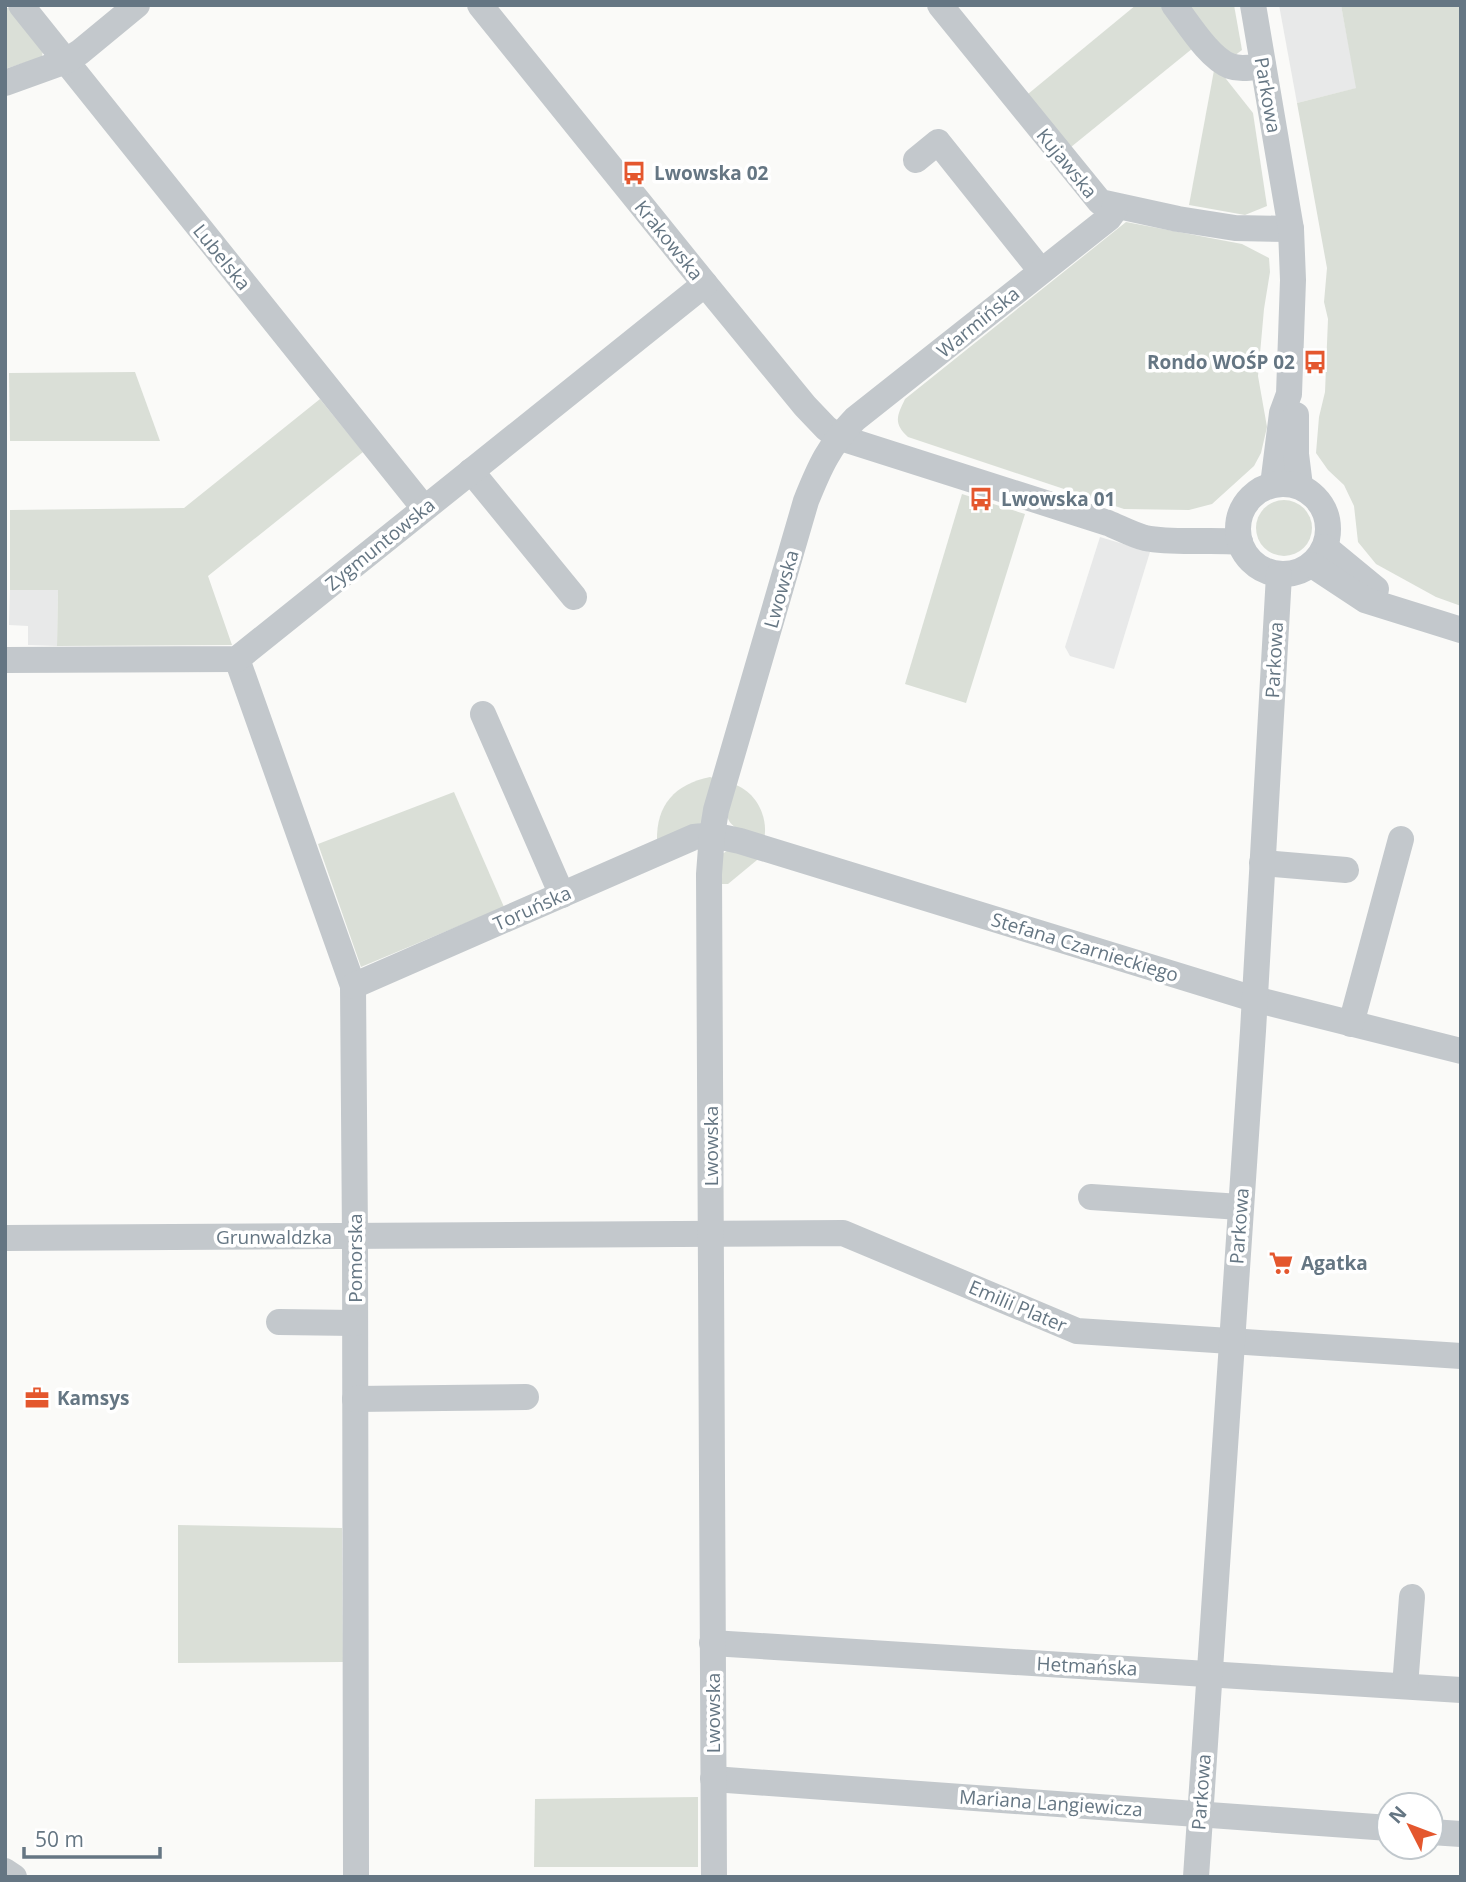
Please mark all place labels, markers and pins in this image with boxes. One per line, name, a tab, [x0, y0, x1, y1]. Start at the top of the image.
bus stop icon: Lwowska 02	[620, 159, 648, 187]
place label: Lwowska 02	[654, 160, 769, 186]
bus stop icon: Rondo WOŚP 02	[1301, 348, 1329, 376]
place label: Rondo WOŚP 02	[1147, 349, 1295, 375]
bus stop icon: Lwowska 01	[967, 485, 995, 513]
place label: Lwowska 01	[1001, 486, 1115, 512]
supermarket icon: Agatka	[1267, 1249, 1295, 1277]
place label: Agatka	[1301, 1250, 1368, 1276]
office icon: Kamsys	[23, 1384, 51, 1412]
place label: Kamsys	[57, 1385, 129, 1411]

